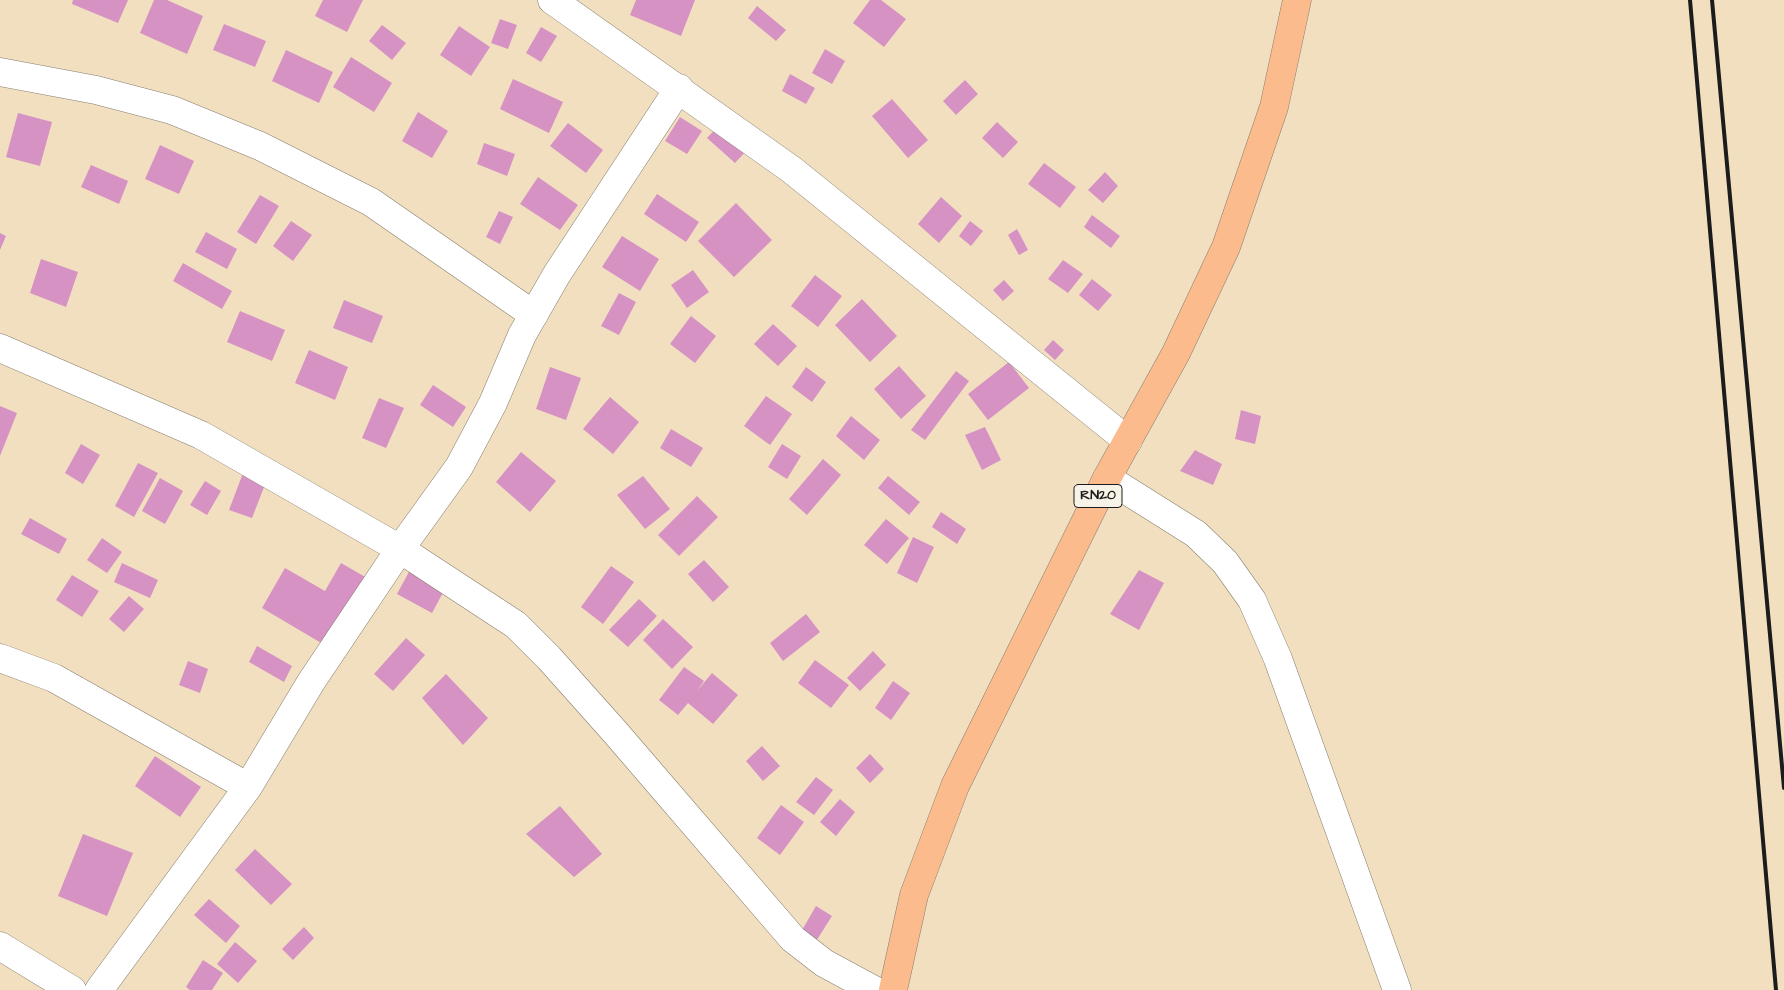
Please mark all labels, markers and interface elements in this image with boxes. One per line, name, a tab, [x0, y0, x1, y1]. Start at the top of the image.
road number: RN20	[1074, 484, 1122, 508]

